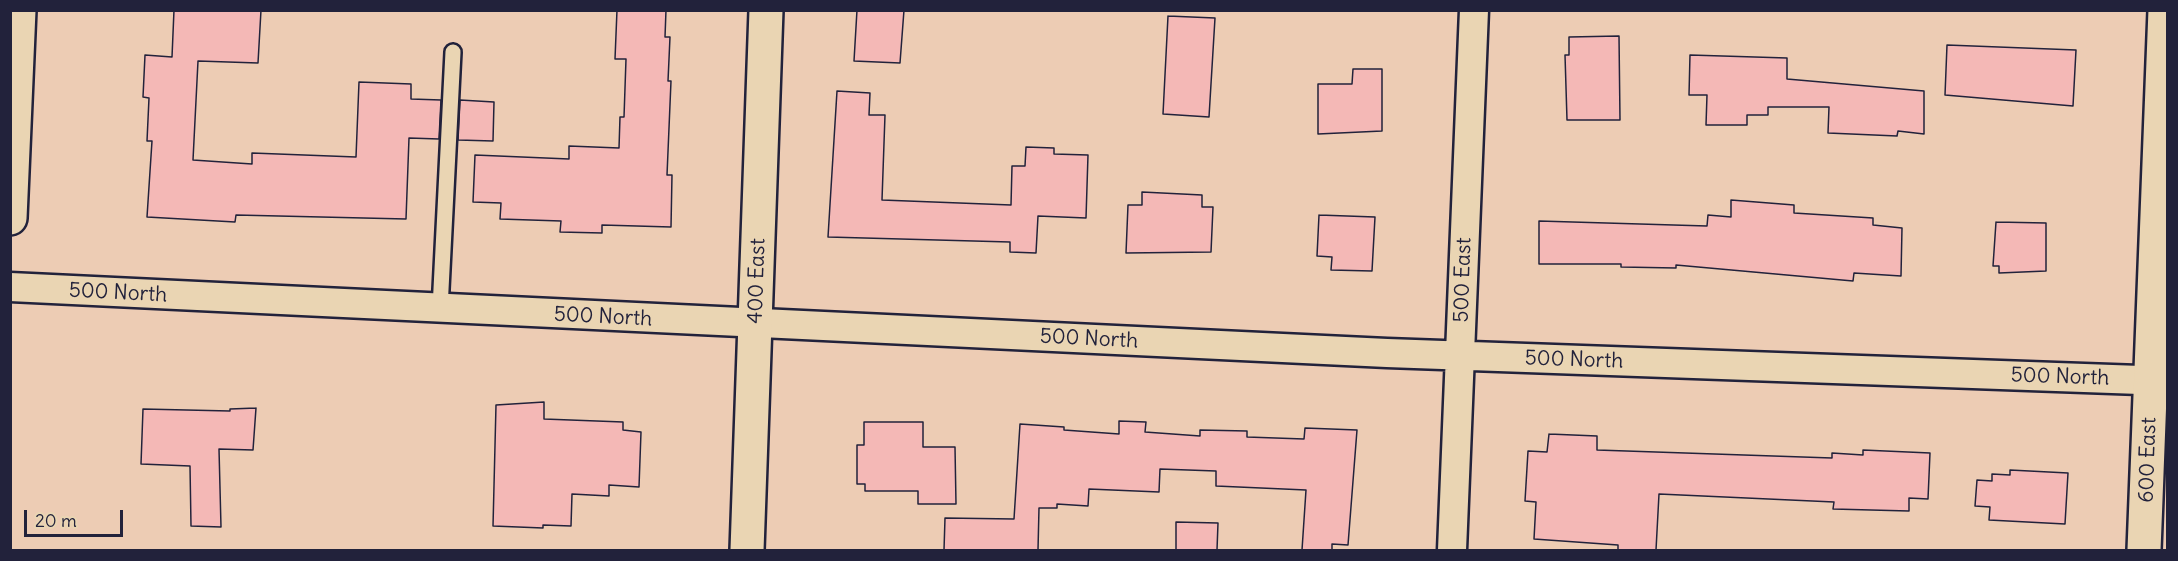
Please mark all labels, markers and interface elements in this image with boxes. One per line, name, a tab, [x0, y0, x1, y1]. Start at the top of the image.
street label: 500 East	[1449, 237, 1477, 323]
street label: 400 East	[743, 238, 771, 324]
street label: 500 North	[68, 278, 168, 308]
street label: 500 North	[553, 302, 653, 332]
street label: 500 North	[1039, 324, 1139, 354]
street label: 500 North	[1524, 346, 1624, 374]
street label: 500 North	[2010, 363, 2110, 391]
street label: 600 East	[2134, 417, 2162, 503]
scale bar	[27, 498, 126, 536]
text: 20 m	[35, 509, 77, 532]

